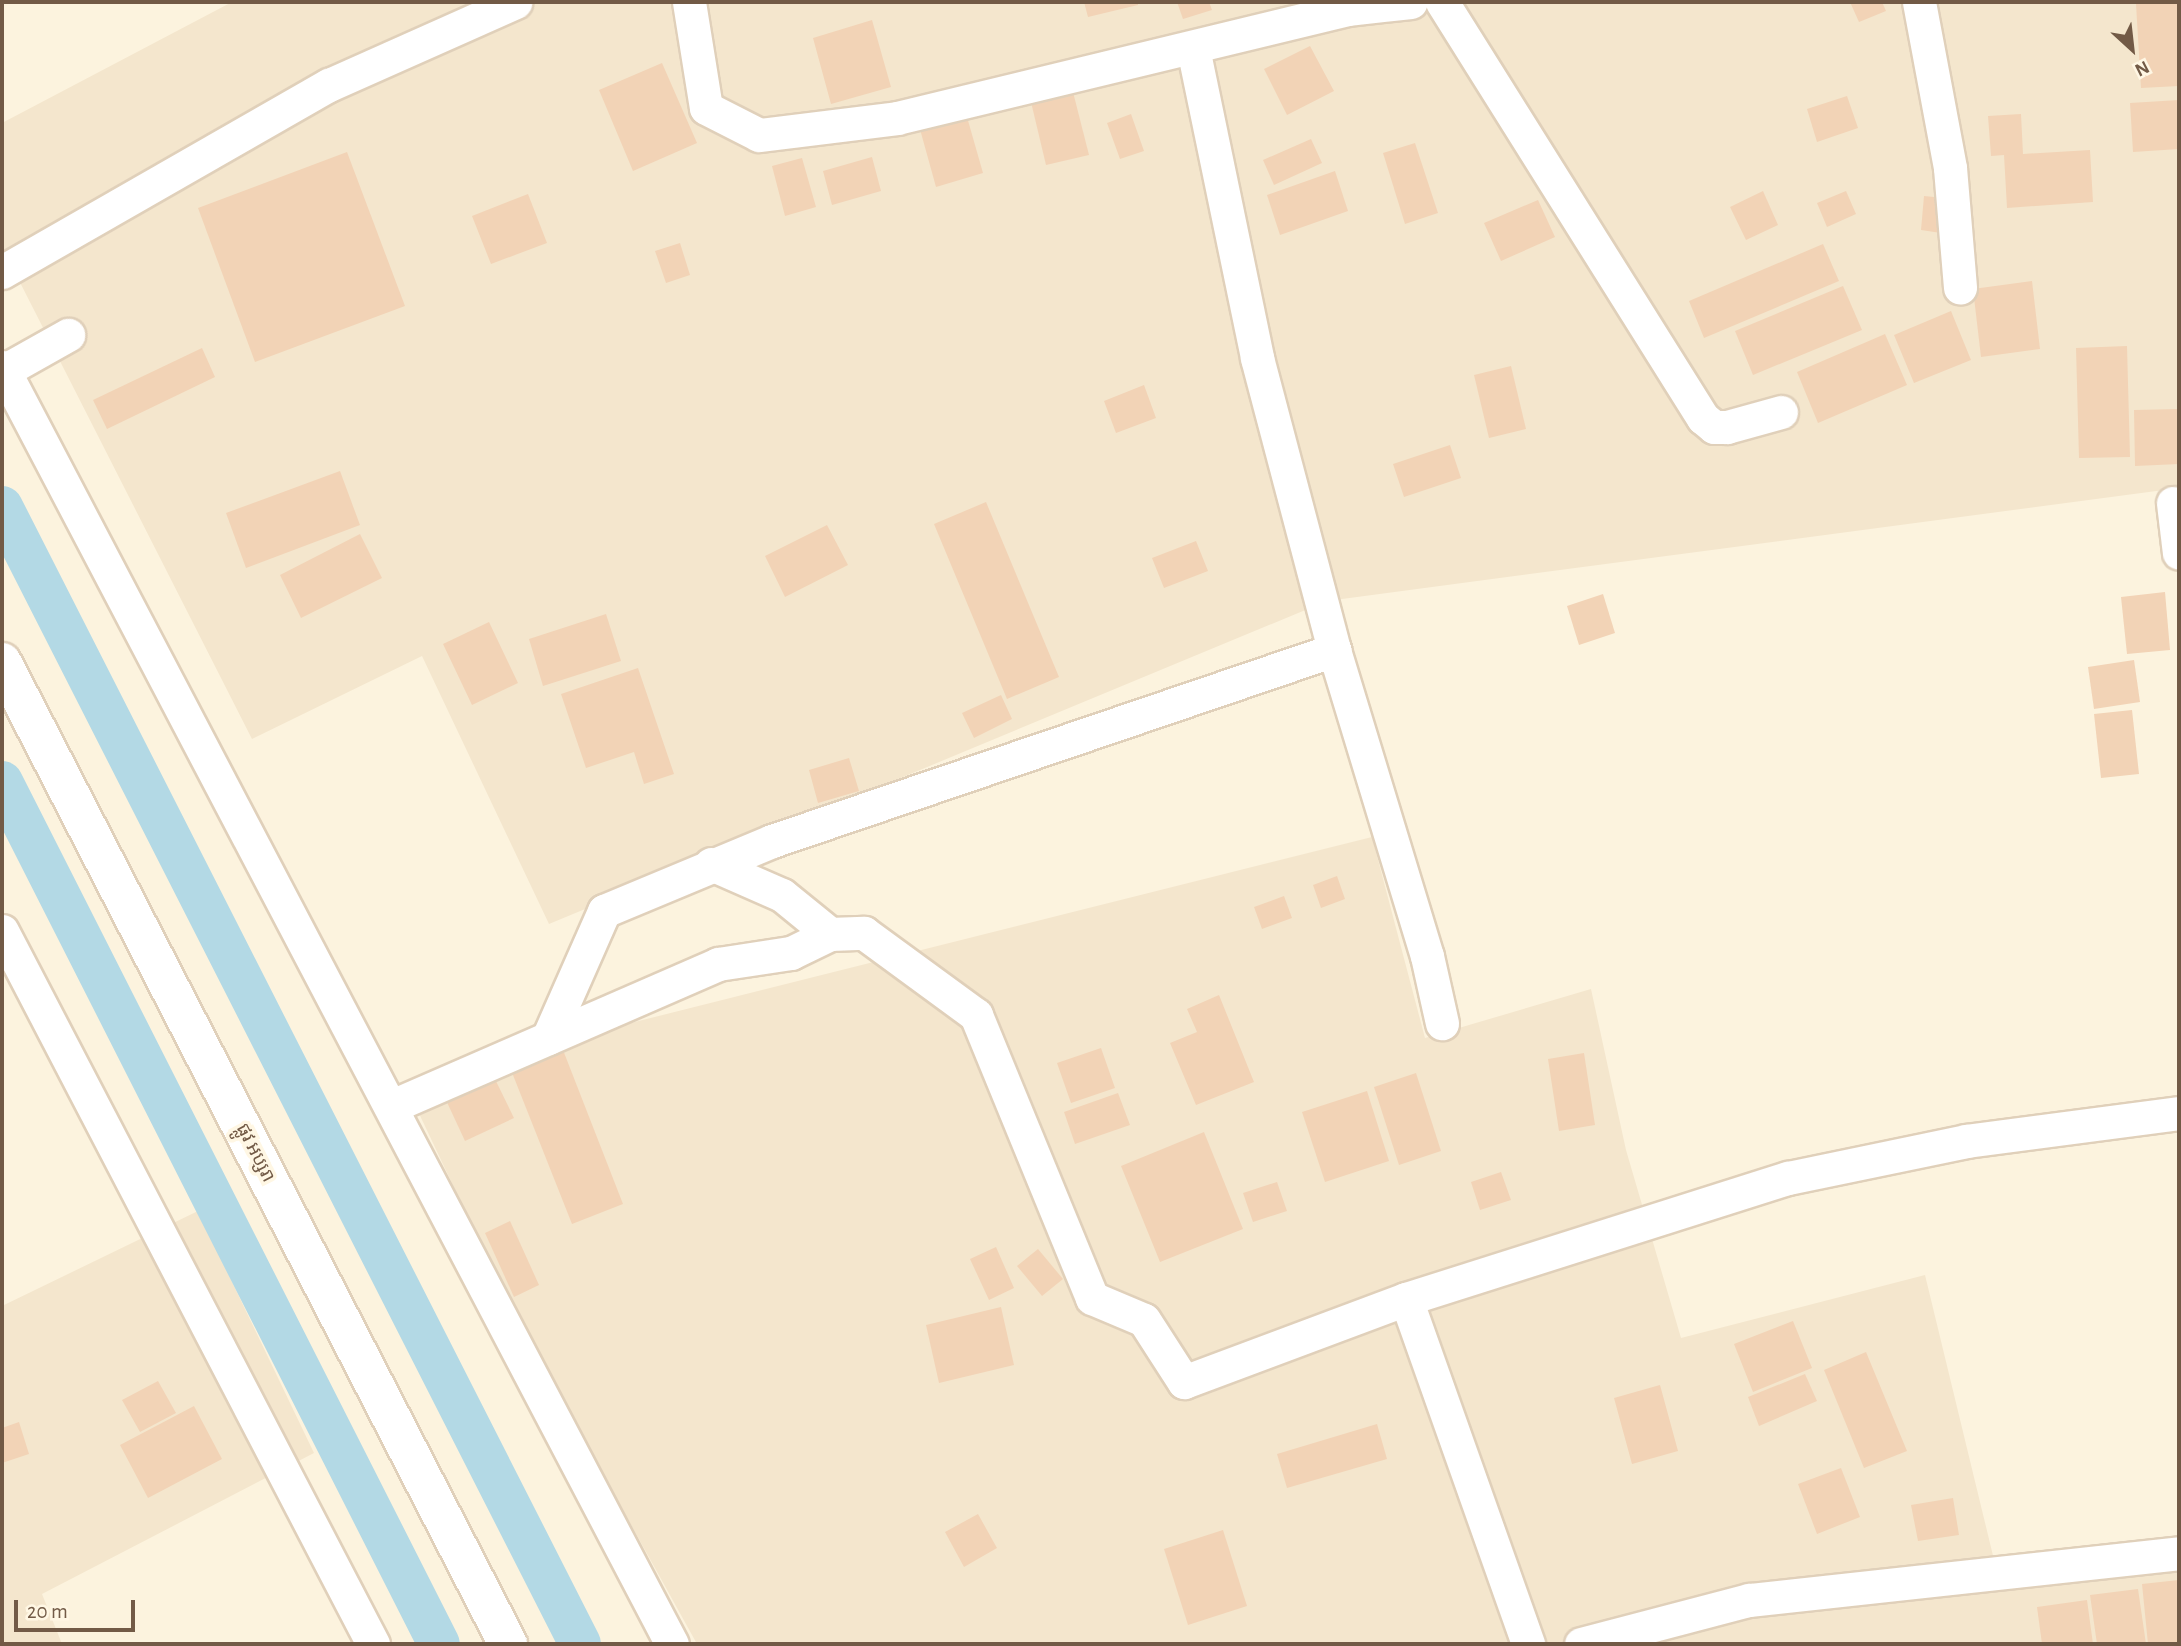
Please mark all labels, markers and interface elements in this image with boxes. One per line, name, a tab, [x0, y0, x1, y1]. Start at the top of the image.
north arrow	[2097, 14, 2167, 84]
text: N	[2132, 57, 2152, 80]
street label: ផ្លូវ អប្សរា	[231, 1120, 279, 1186]
scale bar	[18, 1586, 138, 1630]
text: 20 m	[27, 1601, 68, 1622]

